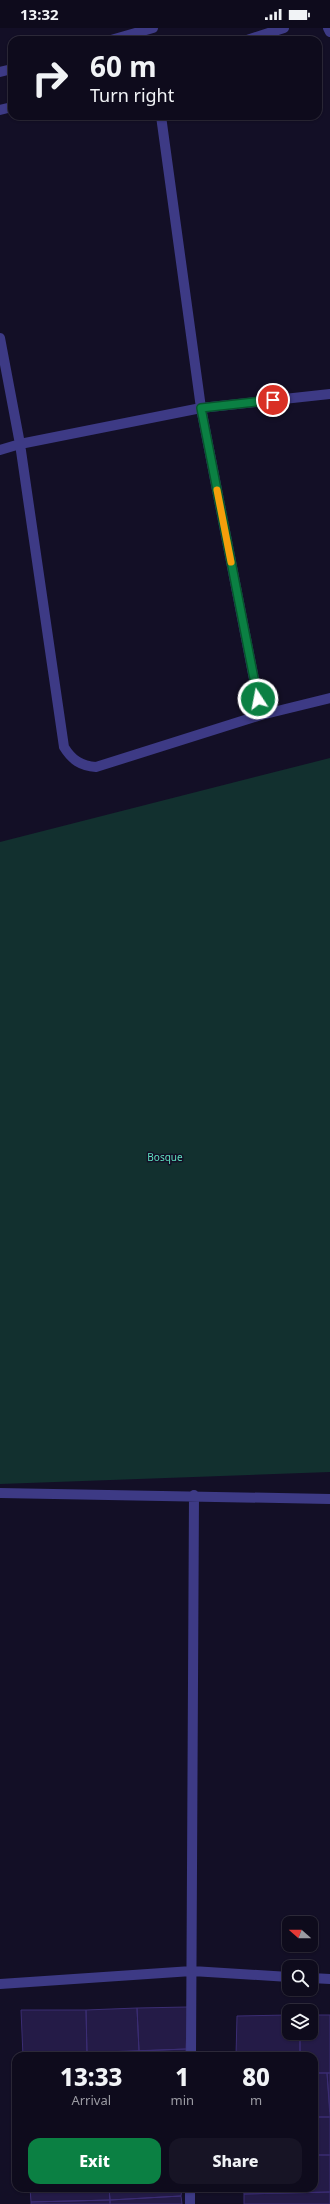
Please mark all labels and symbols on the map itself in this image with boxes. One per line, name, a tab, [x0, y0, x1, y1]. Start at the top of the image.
pin	[256, 383, 290, 417]
position arrow	[237, 678, 279, 720]
park label: Bosque	[147, 1150, 183, 1164]
north arrow	[282, 1916, 318, 1952]

